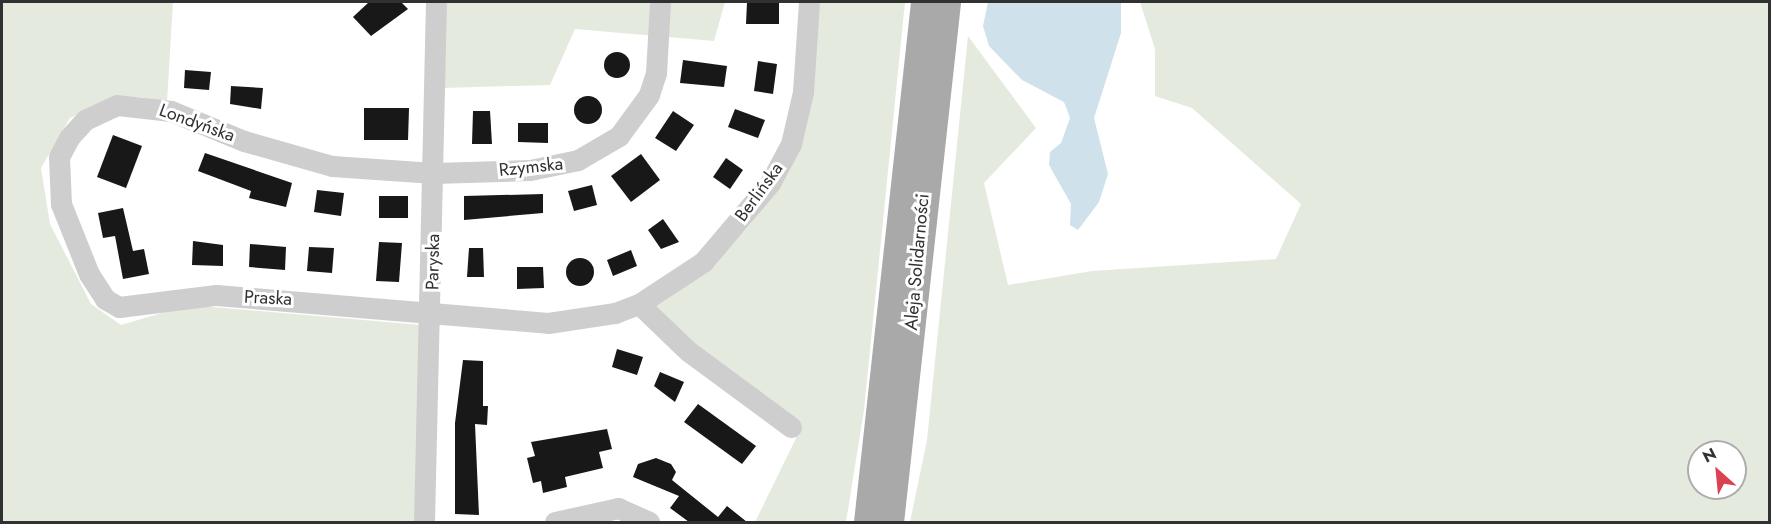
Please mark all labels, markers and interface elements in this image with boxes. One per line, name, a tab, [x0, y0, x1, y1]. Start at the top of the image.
street label: Londyńska	[156, 99, 238, 147]
street label: Rzymska	[498, 153, 564, 181]
street label: Berlińska	[730, 158, 788, 226]
street label: Aleja Solidarności	[900, 193, 934, 331]
street label: Paryska	[422, 234, 444, 290]
street label: Praska	[243, 286, 293, 310]
north arrow	[1687, 440, 1747, 500]
text: N	[1699, 442, 1720, 468]

